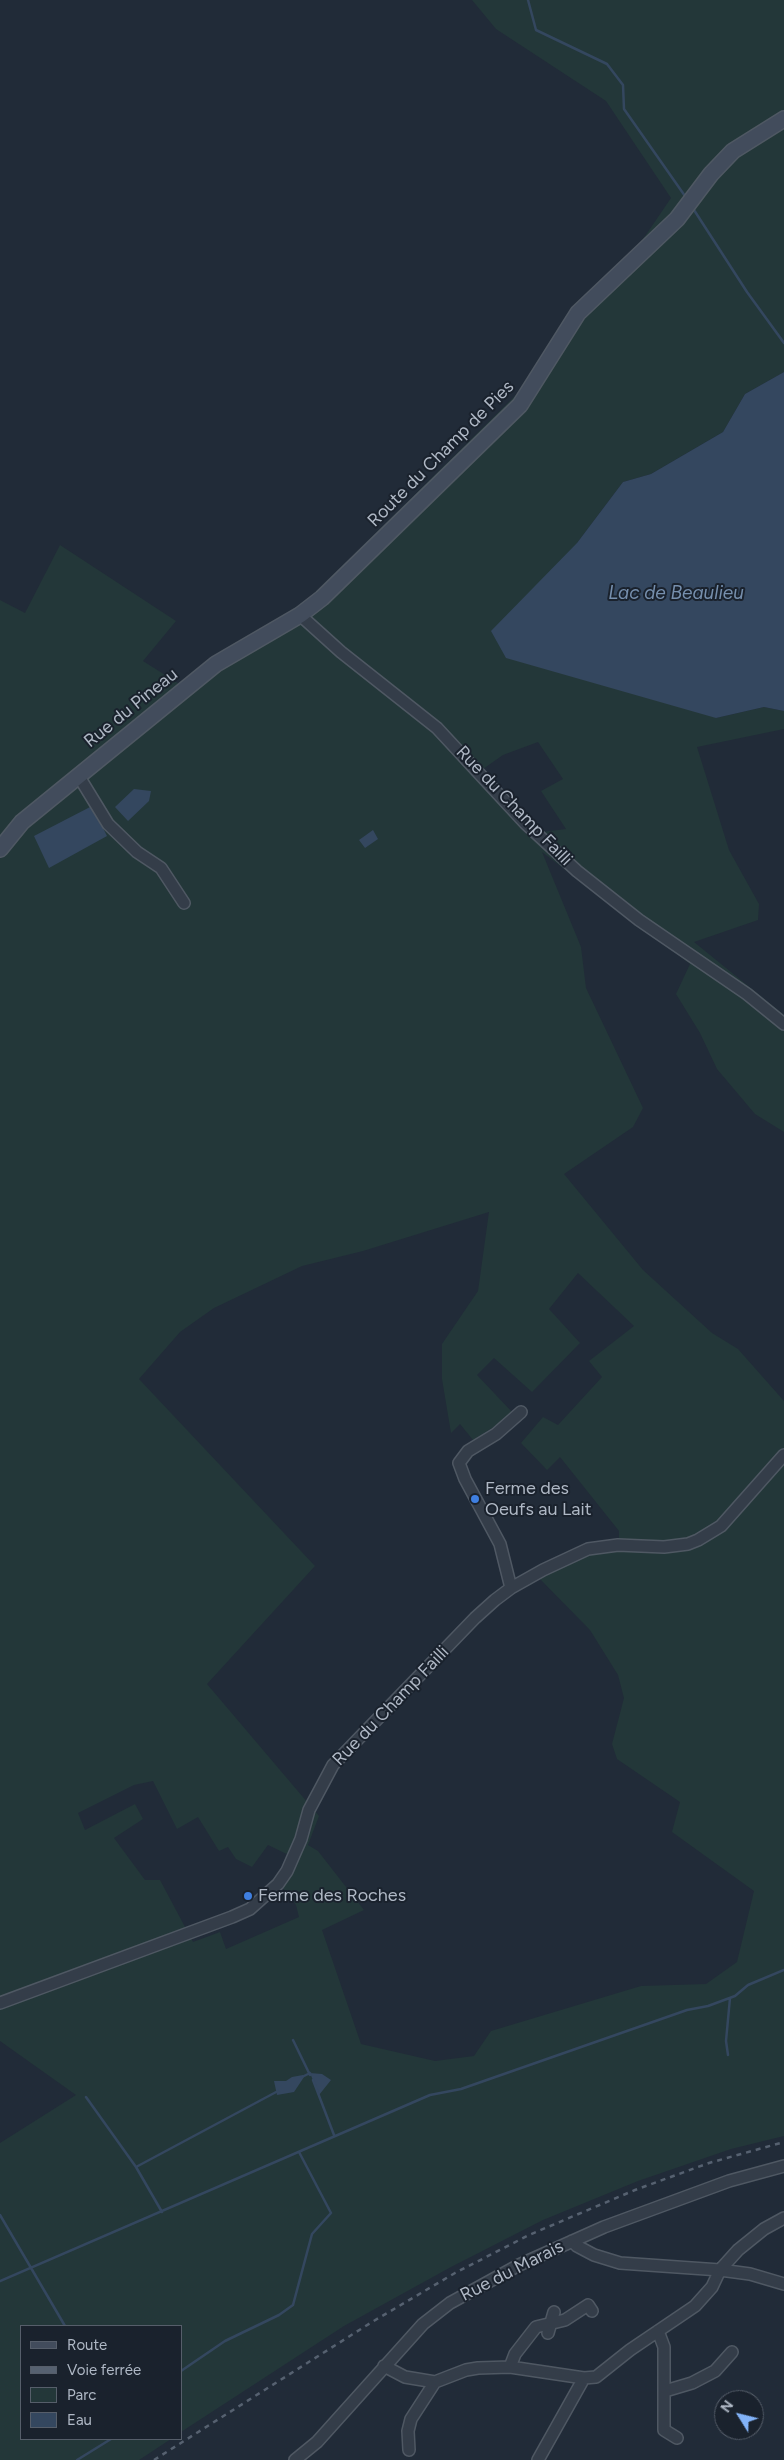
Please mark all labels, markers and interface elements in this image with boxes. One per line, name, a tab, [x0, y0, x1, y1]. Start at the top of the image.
street label: Route du Champ de Pies	[363, 376, 519, 532]
water label: Lac de Beaulieu	[608, 582, 744, 604]
street label: Rue du Pineau	[80, 664, 182, 752]
street label: Rue du Champ Failli	[451, 742, 577, 870]
place label: Ferme des Oeufs au Lait	[485, 1478, 592, 1520]
marker: Ferme des Oeufs au Lait	[469, 1493, 481, 1505]
street label: Rue du Champ Failli	[328, 1642, 454, 1770]
place label: Ferme des Roches	[258, 1885, 406, 1907]
marker: Ferme des Roches	[242, 1890, 254, 1902]
street label: Rue du Marais	[457, 2236, 567, 2306]
legend	[20, 2325, 182, 2440]
text: Route	[67, 2336, 107, 2354]
text: Voie ferrée	[67, 2361, 141, 2379]
text: Parc	[67, 2386, 96, 2404]
north arrow	[714, 2390, 764, 2440]
text: N	[717, 2397, 737, 2416]
text: Eau	[67, 2411, 92, 2429]

